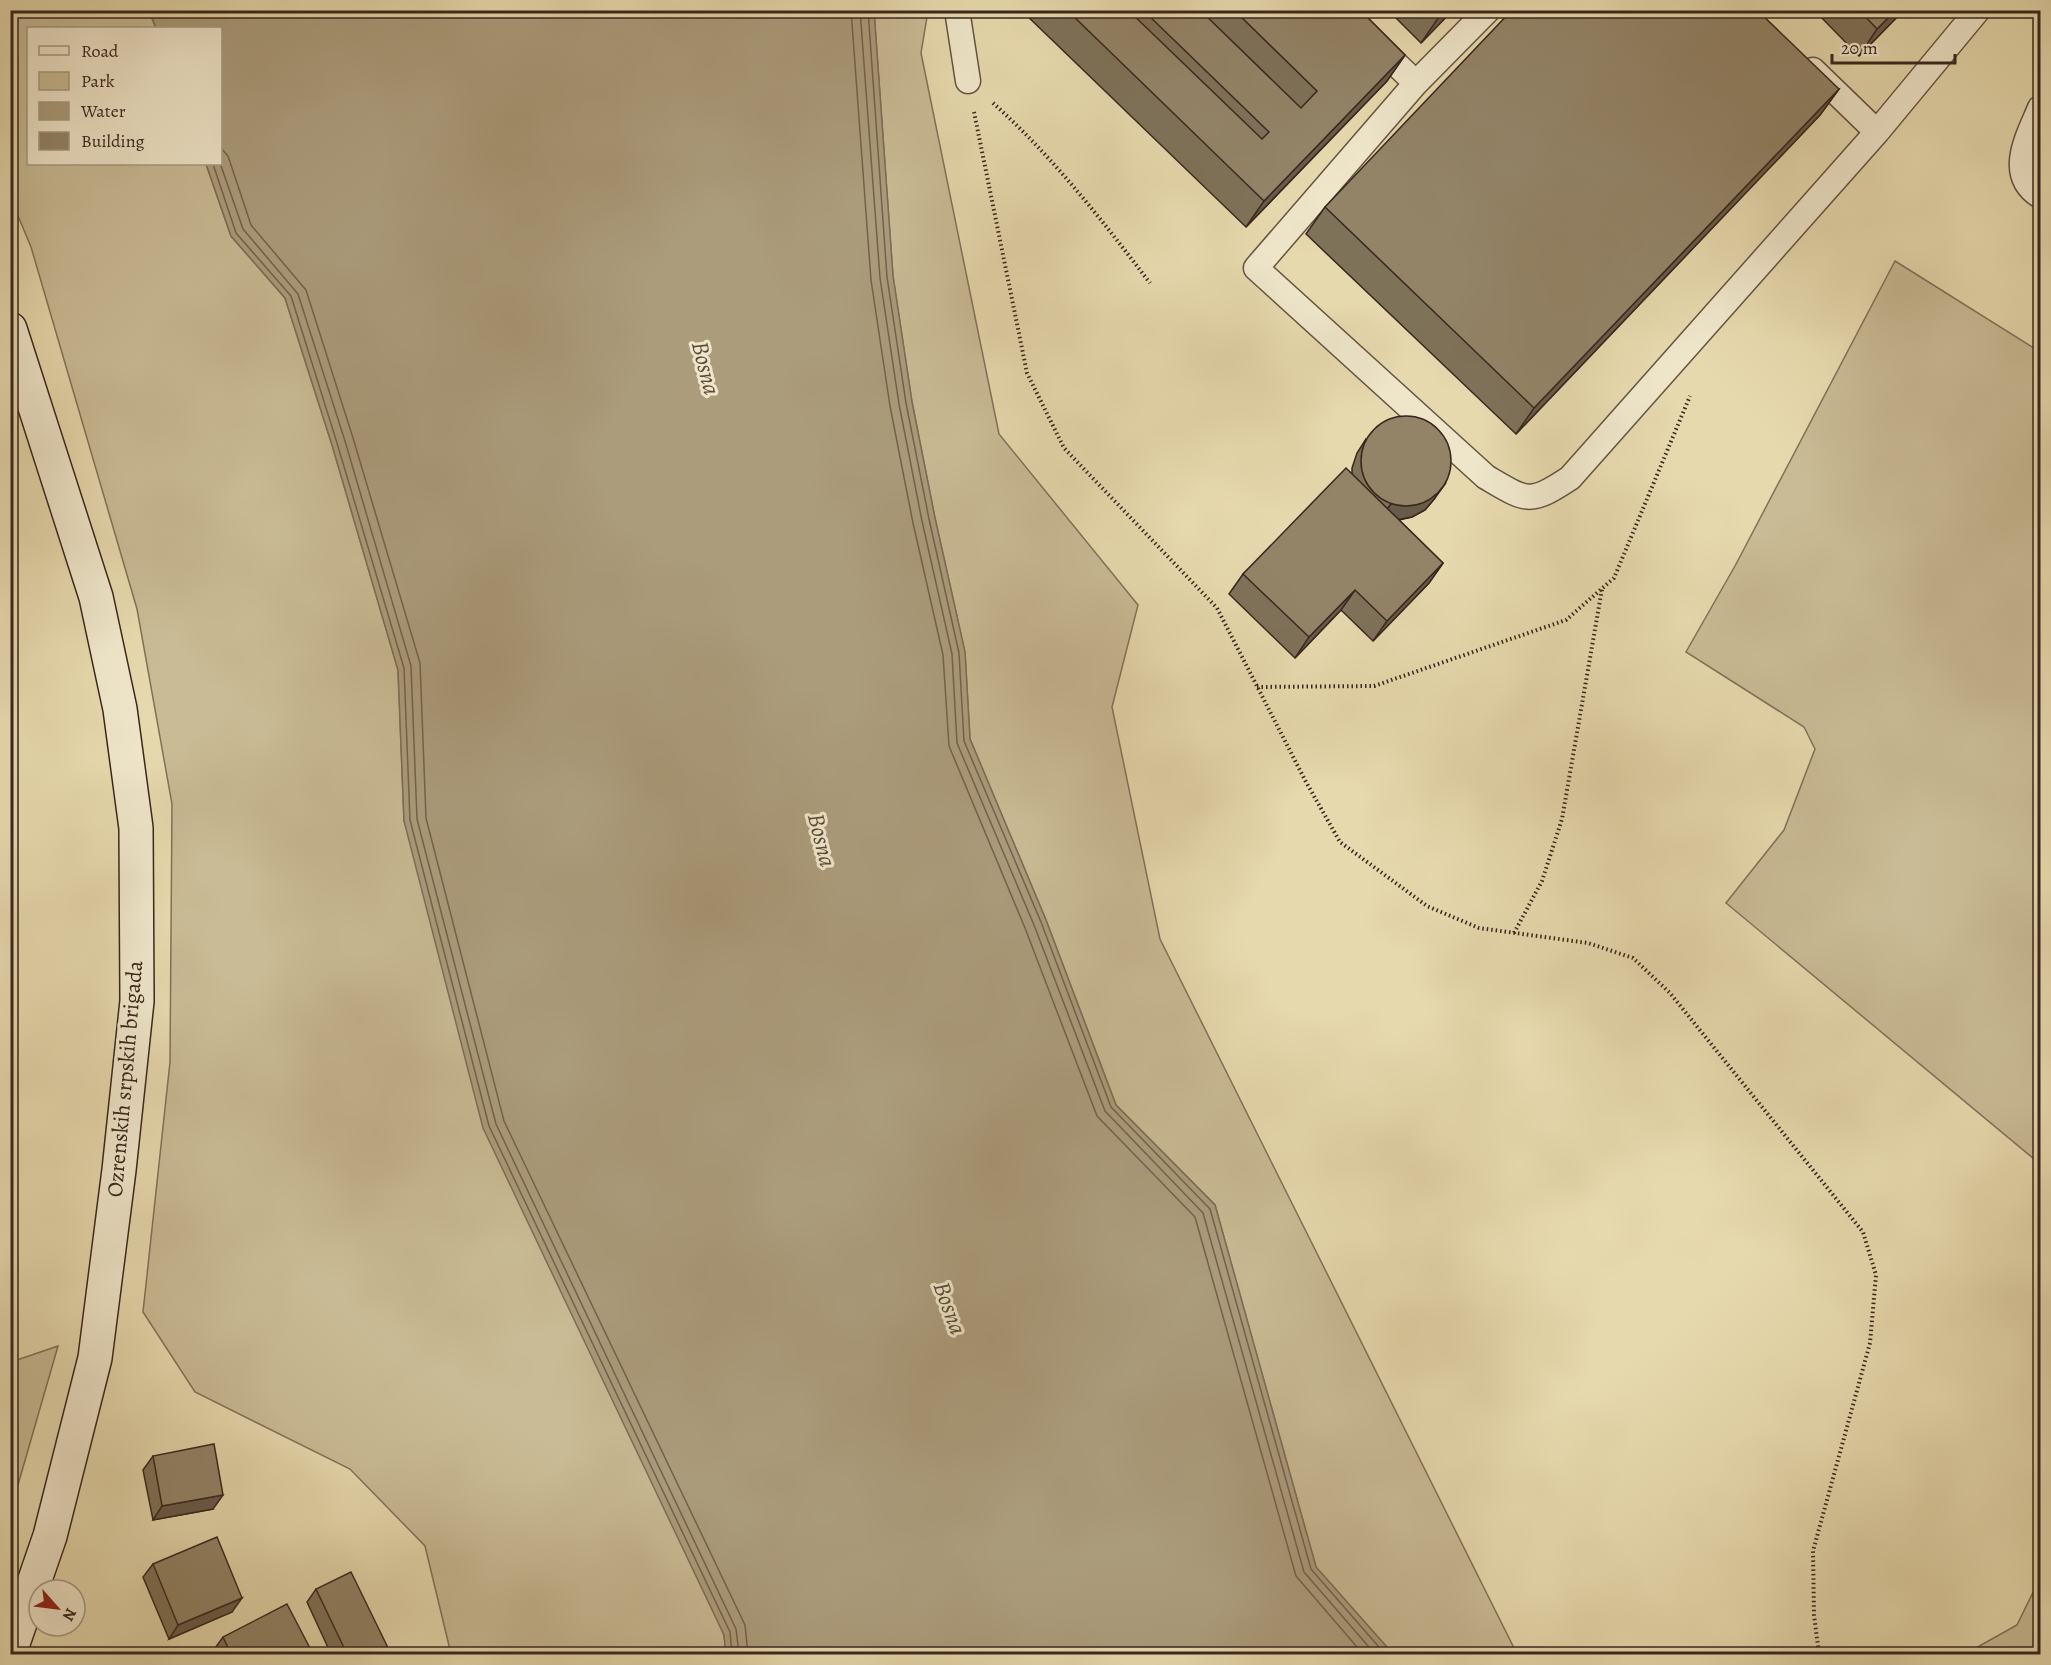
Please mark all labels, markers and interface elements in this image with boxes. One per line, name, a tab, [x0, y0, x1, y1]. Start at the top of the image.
legend	[27, 27, 222, 165]
scale bar	[1832, 27, 1955, 65]
text: 20 m	[1841, 36, 1878, 60]
text: Road	[81, 39, 119, 63]
text: Park	[81, 69, 115, 93]
text: Water	[80, 99, 126, 123]
text: Building	[81, 129, 145, 153]
water label: Bosna	[684, 338, 728, 398]
water label: Bosna	[800, 810, 844, 870]
street label: Ozrenskih srpskih brigada	[100, 959, 150, 1199]
water label: Bosna	[926, 1277, 974, 1339]
north arrow	[27, 1578, 87, 1638]
text: N	[57, 1604, 82, 1625]

